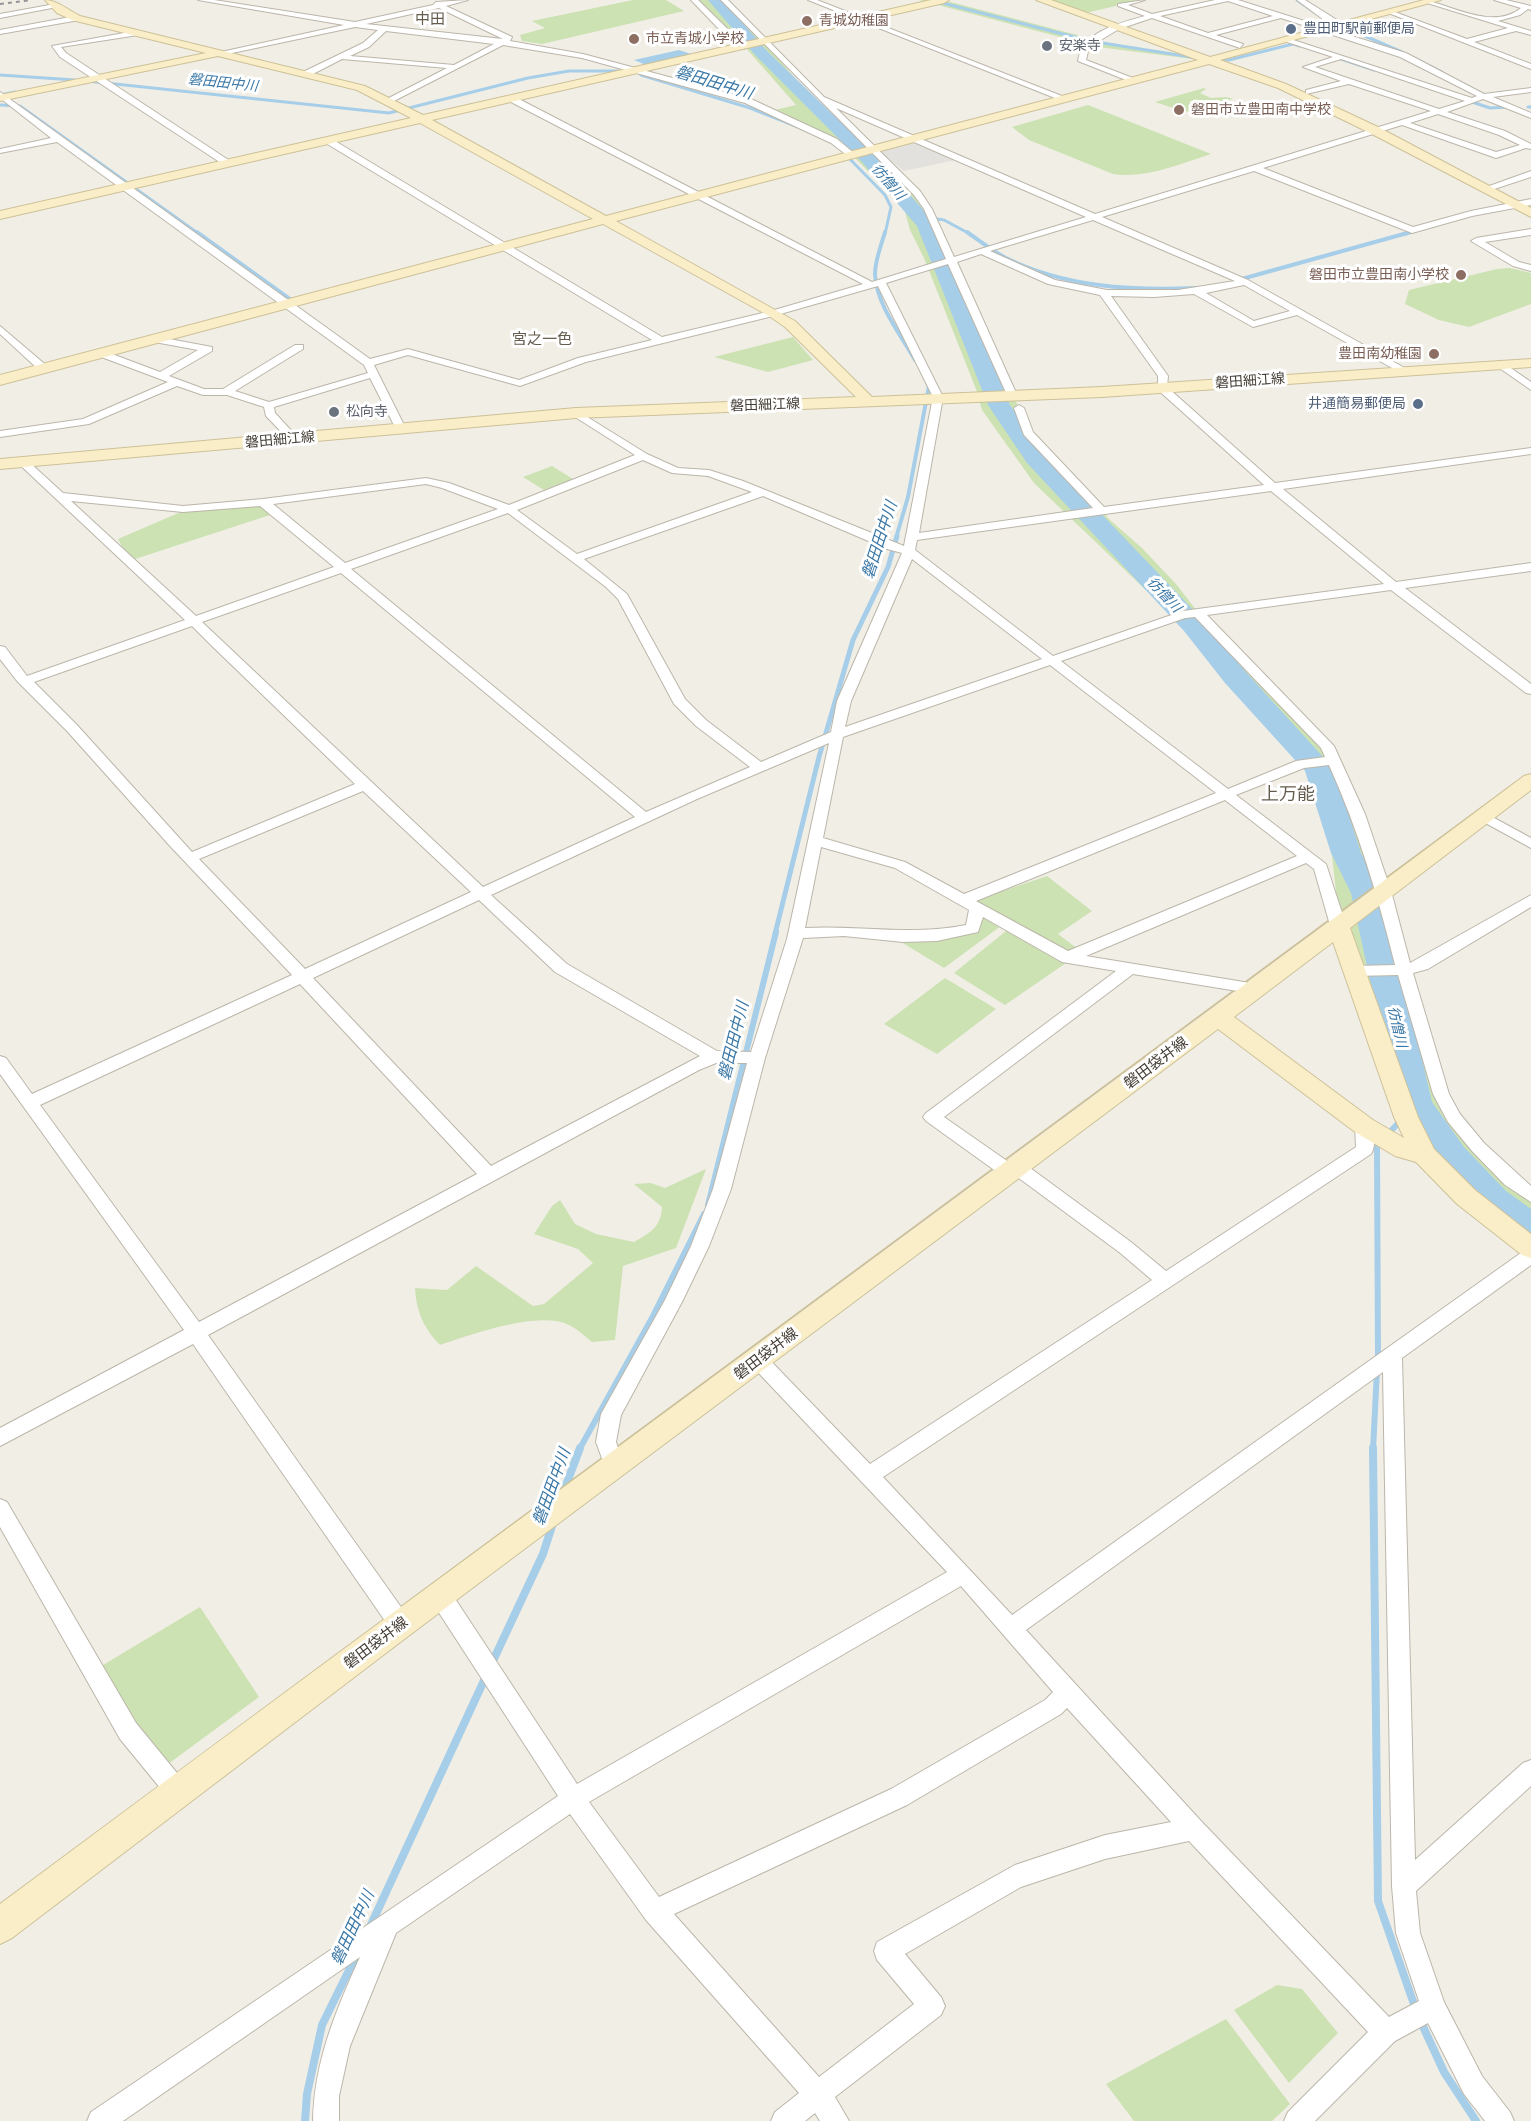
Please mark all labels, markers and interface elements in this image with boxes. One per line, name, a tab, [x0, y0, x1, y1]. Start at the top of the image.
district label: 中田	[415, 10, 445, 28]
place label: 青城幼稚園	[819, 13, 889, 29]
marker: 青城幼稚園	[800, 14, 814, 28]
place label: 豊田町駅前郵便局	[1303, 21, 1415, 37]
marker: 豊田町駅前郵便局	[1284, 22, 1298, 36]
place label: 市立青城小学校	[646, 31, 744, 47]
marker: 市立青城小学校	[627, 32, 641, 46]
place label: 安楽寺	[1059, 38, 1101, 54]
marker: 安楽寺	[1040, 39, 1054, 53]
water label: 磐田田中川	[673, 62, 755, 104]
water label: 磐田田中川	[187, 71, 259, 95]
place label: 磐田市立豊田南中学校	[1191, 102, 1331, 118]
marker: 磐田市立豊田南中学校	[1172, 103, 1186, 117]
water label: 彷僧川	[868, 161, 908, 203]
place label: 磐田市立豊田南小学校	[1309, 267, 1449, 283]
marker: 磐田市立豊田南小学校	[1454, 268, 1468, 282]
district label: 宮之一色	[512, 330, 572, 348]
place label: 豊田南幼稚園	[1338, 346, 1422, 362]
marker: 豊田南幼稚園	[1427, 347, 1441, 361]
street label: 磐田細江線	[1214, 370, 1286, 392]
street label: 磐田細江線	[730, 395, 800, 415]
place label: 井通簡易郵便局	[1308, 396, 1406, 412]
marker: 井通簡易郵便局	[1411, 397, 1425, 411]
place label: 松向寺	[346, 404, 388, 420]
marker: 松向寺	[327, 405, 341, 419]
street label: 磐田細江線	[244, 429, 316, 451]
water label: 磐田田中川	[859, 499, 901, 581]
water label: 彷僧川	[1144, 574, 1184, 616]
district label: 上万能	[1261, 784, 1315, 806]
water label: 磐田田中川	[715, 1000, 753, 1082]
water label: 彷僧川	[1384, 1005, 1410, 1049]
street label: 磐田袋井線	[1121, 1033, 1191, 1093]
street label: 磐田袋井線	[731, 1324, 801, 1384]
water label: 磐田田中川	[529, 1446, 575, 1528]
street label: 磐田袋井線	[341, 1613, 411, 1673]
water label: 磐田田中川	[327, 1888, 379, 1968]

